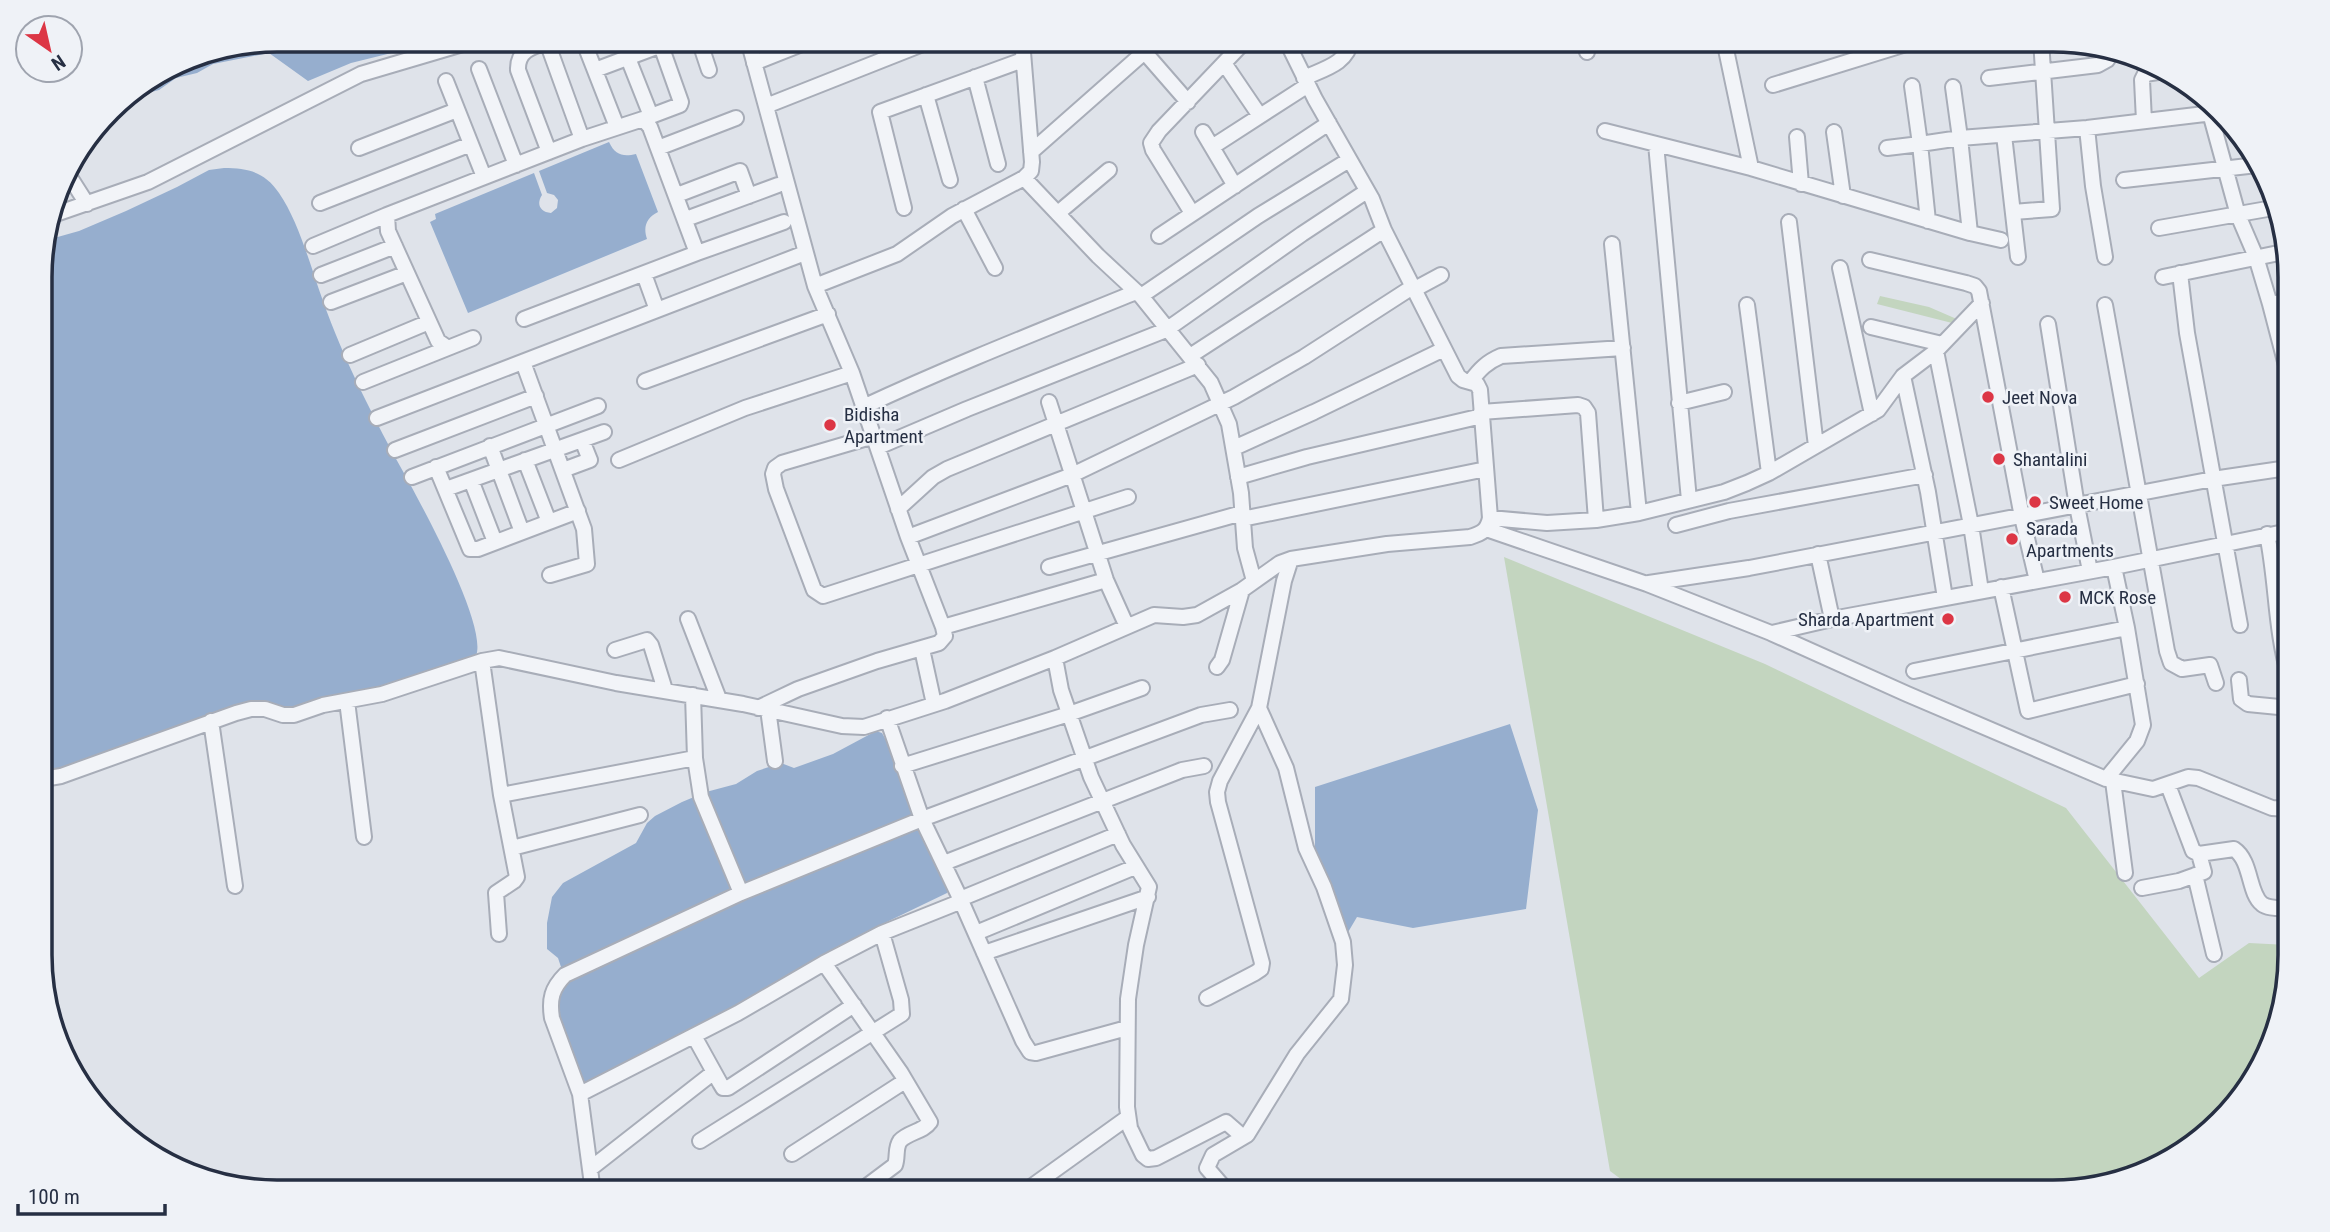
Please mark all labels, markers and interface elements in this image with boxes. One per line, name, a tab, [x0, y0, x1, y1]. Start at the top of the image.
north arrow	[14, 14, 84, 84]
text: N	[47, 50, 69, 75]
place label: Jeet Nova	[2002, 386, 2077, 409]
marker: Jeet Nova	[1980, 389, 1996, 405]
place label: Bidisha Apartment	[844, 403, 923, 448]
marker: Bidisha Apartment	[822, 417, 838, 433]
place label: Shantalini	[2013, 448, 2087, 471]
marker: Shantalini	[1991, 451, 2007, 467]
place label: Sweet Home	[2049, 491, 2144, 514]
marker: Sweet Home	[2027, 494, 2043, 510]
place label: Sarada Apartments	[2026, 517, 2114, 562]
marker: Sarada Apartments	[2004, 531, 2020, 547]
place label: MCK Rose	[2079, 586, 2156, 609]
marker: MCK Rose	[2057, 589, 2073, 605]
place label: Sharda Apartment	[1798, 608, 1934, 631]
marker: Sharda Apartment	[1940, 611, 1956, 627]
scale bar	[18, 1172, 164, 1216]
text: 100 m	[28, 1185, 80, 1209]

